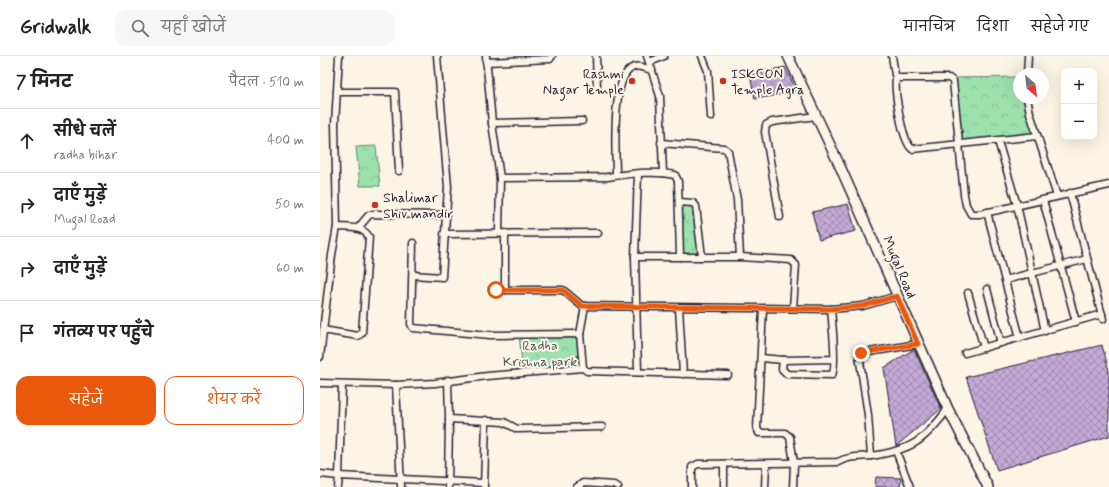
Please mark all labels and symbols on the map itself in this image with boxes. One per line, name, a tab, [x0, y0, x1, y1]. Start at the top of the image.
place label: Rashmi Nagar Temple	[543, 65, 624, 101]
place label: ISKCON Temple Agra	[731, 65, 804, 99]
north arrow	[1013, 68, 1049, 104]
marker: Rashmi Nagar Temple	[627, 76, 637, 86]
marker: ISKCON Temple Agra	[718, 76, 728, 86]
place label: Shalimar Shiv mandir	[383, 189, 453, 223]
marker: Shalimar Shiv mandir	[370, 200, 380, 210]
street label: Mugal Road	[876, 233, 920, 302]
route start	[487, 281, 505, 299]
park label: Radha Krishna park	[503, 337, 577, 371]
route end	[852, 344, 870, 362]

